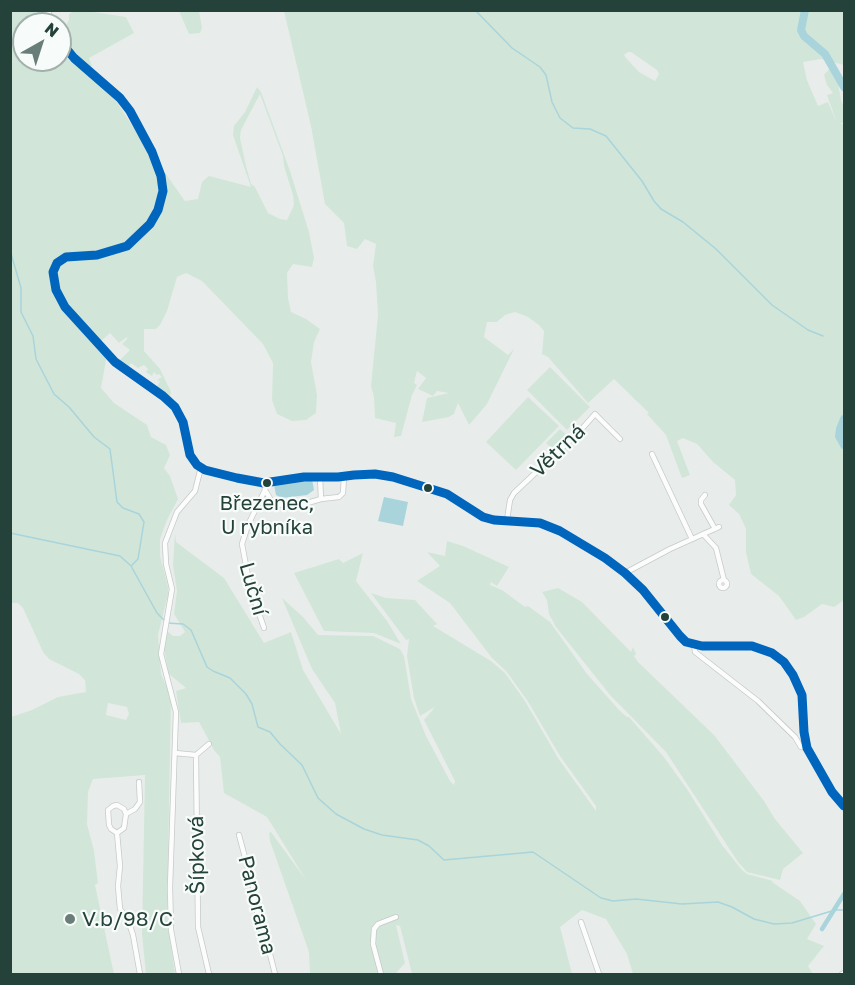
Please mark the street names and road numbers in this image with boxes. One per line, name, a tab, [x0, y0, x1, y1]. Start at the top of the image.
street label: Větrná	[525, 419, 591, 483]
street label: Luční	[233, 559, 273, 619]
street label: Šípková	[184, 815, 210, 895]
street label: Panorama	[233, 853, 281, 957]

